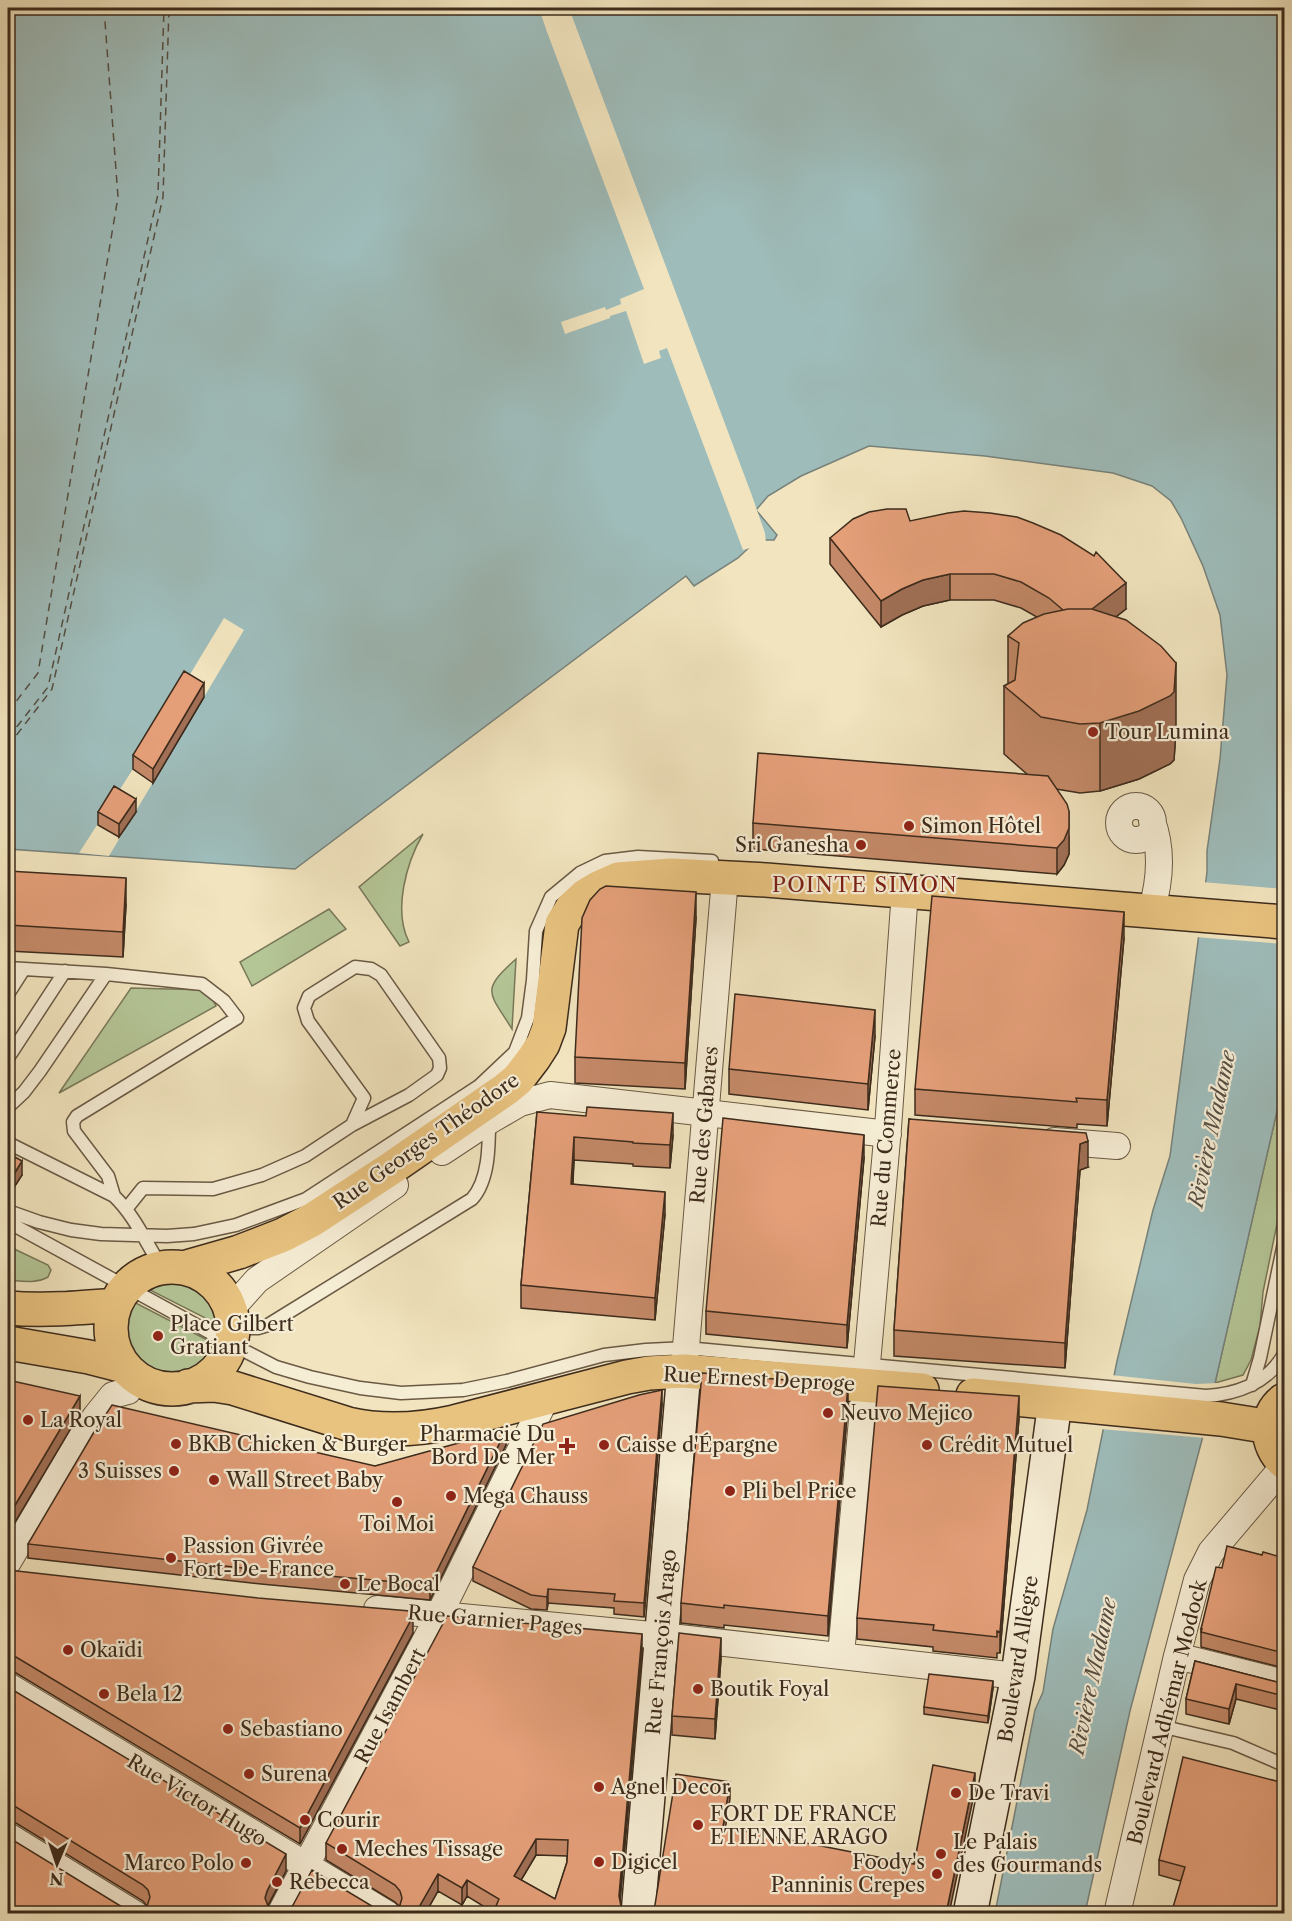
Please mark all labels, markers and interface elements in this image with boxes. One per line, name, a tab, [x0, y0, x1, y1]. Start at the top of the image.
place label: Tour Lumina	[1105, 720, 1230, 744]
marker: Tour Lumina	[1086, 725, 1100, 739]
place label: Simon Hôtel	[921, 814, 1041, 838]
marker: Simon Hôtel	[902, 819, 916, 833]
place label: Sri Ganesha	[735, 833, 849, 857]
marker: Sri Ganesha	[854, 838, 868, 852]
district label: POINTE SIMON	[772, 872, 958, 897]
street label: Rue des Gabares	[685, 1045, 723, 1205]
water label: Rivière Madame	[1182, 1047, 1240, 1211]
street label: Rue du Commerce	[866, 1048, 906, 1228]
street label: Rue Georges Théodore	[328, 1068, 524, 1214]
place label: Place Gilbert Gratiant	[170, 1312, 294, 1359]
marker: Place Gilbert Gratiant	[151, 1329, 165, 1343]
street label: Rue Ernest Deproge	[662, 1362, 856, 1396]
place label: Neuvo Mejico	[840, 1401, 973, 1425]
marker: Neuvo Mejico	[821, 1406, 835, 1420]
place label: La Royal	[40, 1408, 122, 1432]
marker: La Royal	[21, 1413, 35, 1427]
place label: Pharmacie Du Bord De Mer	[419, 1422, 556, 1469]
place label: BKB Chicken & Burger	[188, 1432, 408, 1456]
place label: Caisse d'Épargne	[616, 1432, 778, 1457]
place label: Crédit Mutuel	[939, 1433, 1073, 1457]
marker: BKB Chicken & Burger	[169, 1437, 183, 1451]
marker: Caisse d'Épargne	[597, 1438, 611, 1452]
marker: Crédit Mutuel	[920, 1438, 934, 1452]
marker: Pharmacie Du Bord De Mer	[560, 1439, 574, 1453]
place label: 3 Suisses	[78, 1459, 162, 1483]
marker: 3 Suisses	[167, 1464, 181, 1478]
place label: Wall Street Baby	[225, 1468, 384, 1492]
marker: Wall Street Baby	[207, 1473, 221, 1487]
place label: Pli bel Price	[742, 1479, 857, 1503]
place label: Mega Chauss	[463, 1484, 588, 1508]
marker: Pli bel Price	[723, 1484, 737, 1498]
marker: Mega Chauss	[444, 1489, 458, 1503]
marker: Toi Moi	[390, 1495, 404, 1509]
place label: Toi Moi	[360, 1512, 434, 1536]
place label: Passion Givrée Fort-De-France	[183, 1534, 334, 1581]
street label: Rue François Arago	[641, 1548, 681, 1736]
marker: Passion Givrée Fort-De-France	[164, 1551, 178, 1565]
place label: Le Bocal	[357, 1572, 440, 1596]
street label: Boulevard Allègre	[993, 1574, 1043, 1744]
street label: Boulevard Adhémar Modock	[1122, 1576, 1212, 1847]
marker: Le Bocal	[338, 1577, 352, 1591]
water label: Rivière Madame	[1063, 1594, 1121, 1758]
street label: Rue Garnier Pages	[407, 1600, 583, 1640]
place label: Okaïdi	[80, 1638, 143, 1662]
marker: Okaïdi	[61, 1643, 75, 1657]
street label: Rue Isambert	[349, 1644, 431, 1768]
place label: Boutik Foyal	[710, 1677, 829, 1701]
place label: Bela 12	[116, 1682, 183, 1706]
marker: Boutik Foyal	[691, 1682, 705, 1696]
marker: Bela 12	[97, 1687, 111, 1701]
place label: Sebastiano	[240, 1717, 343, 1741]
marker: Sebastiano	[221, 1722, 235, 1736]
street label: Rue Victor Hugo	[123, 1749, 271, 1851]
place label: Surena	[261, 1762, 328, 1786]
marker: Surena	[242, 1767, 256, 1781]
place label: Agnel Decor	[610, 1775, 730, 1799]
marker: Agnel Decor	[592, 1780, 606, 1794]
place label: De Travi	[968, 1781, 1049, 1805]
marker: De Travi	[949, 1786, 963, 1800]
place label: FORT DE FRANCE ETIENNE ARAGO	[710, 1802, 896, 1849]
place label: Courir	[317, 1808, 381, 1832]
marker: Courir	[298, 1813, 312, 1827]
marker: FORT DE FRANCE ETIENNE ARAGO	[691, 1818, 705, 1832]
place label: Le Palais des Gourmands	[953, 1830, 1102, 1877]
north arrow	[27, 1834, 87, 1894]
place label: Meches Tissage	[354, 1837, 503, 1861]
marker: Meches Tissage	[335, 1842, 349, 1856]
marker: Le Palais des Gourmands	[934, 1847, 948, 1861]
place label: Digicel	[611, 1850, 678, 1874]
place label: Foody's Panninis Crepes	[771, 1850, 925, 1897]
place label: Marco Polo	[124, 1851, 234, 1875]
marker: Digicel	[592, 1855, 606, 1869]
marker: Marco Polo	[239, 1856, 253, 1870]
marker: Foody's Panninis Crepes	[930, 1867, 944, 1881]
text: N	[49, 1869, 64, 1889]
place label: Rebecca	[289, 1870, 370, 1894]
marker: Rebecca	[270, 1875, 284, 1889]

